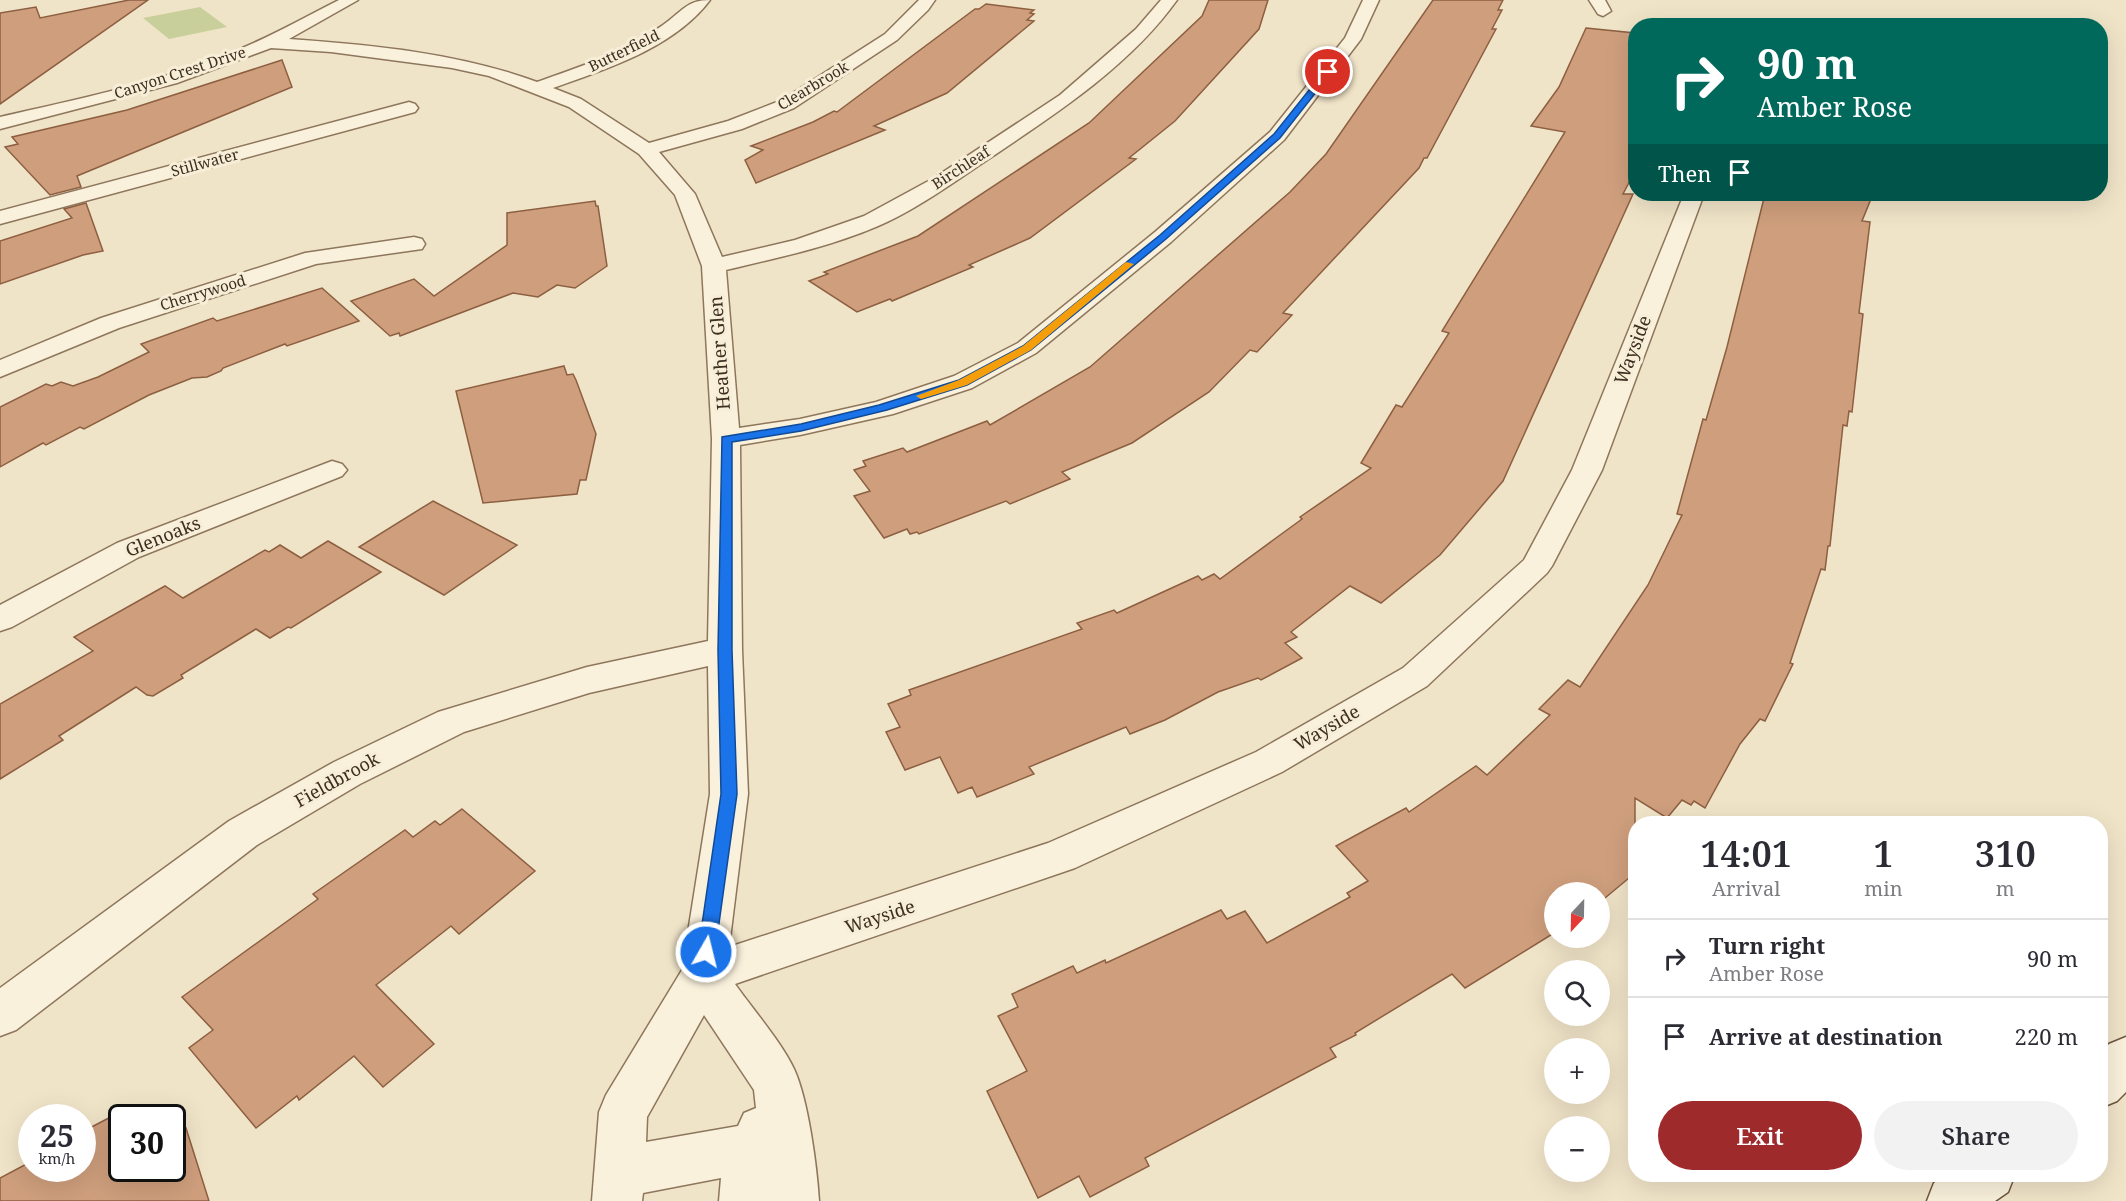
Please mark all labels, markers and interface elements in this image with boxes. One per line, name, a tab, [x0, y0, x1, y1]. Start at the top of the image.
street label: Butterfield	[585, 24, 662, 76]
text: 90 m	[1757, 34, 1857, 91]
street label: Canyon Crest Drive	[111, 41, 248, 103]
icon: right	[1658, 42, 1736, 120]
pin	[1302, 46, 1353, 97]
icon: arrive	[1311, 55, 1344, 88]
street label: Clearbrook	[773, 56, 852, 114]
text: Amber Rose	[1757, 88, 1912, 125]
street label: Birchleaf	[928, 140, 994, 193]
street label: Stillwater	[169, 143, 241, 181]
icon: arrive	[1723, 156, 1756, 189]
text: Then	[1658, 158, 1711, 188]
street label: Cherrywood	[157, 269, 248, 315]
street label: Heather Glen	[703, 295, 735, 411]
street label: Wayside	[1608, 312, 1656, 388]
street label: Glenoaks	[122, 510, 204, 562]
street label: Wayside	[1289, 699, 1364, 756]
street label: Fieldbrook	[290, 746, 384, 812]
text: 14:01	[1700, 829, 1792, 878]
text: 1	[1873, 829, 1894, 878]
text: 310	[1975, 829, 2036, 878]
text: Arrival	[1712, 875, 1780, 902]
text: min	[1864, 875, 1903, 902]
text: m	[1996, 875, 2015, 902]
north arrow	[1544, 882, 1610, 948]
map controls	[1544, 882, 1610, 1182]
street label: Wayside	[842, 893, 918, 939]
position arrow	[674, 920, 738, 984]
text: Turn right	[1709, 930, 1825, 960]
icon: right	[1658, 942, 1691, 975]
text: 90 m	[2027, 943, 2078, 973]
button: search	[1544, 960, 1610, 1026]
text: Amber Rose	[1709, 960, 1824, 987]
icon: arrive	[1658, 1020, 1691, 1053]
text: Arrive at destination	[1709, 1021, 1943, 1051]
text: 220 m	[2015, 1021, 2078, 1051]
button: +	[1544, 1038, 1610, 1104]
button: Exit	[1658, 1101, 1862, 1170]
button: Share	[1874, 1101, 2078, 1170]
speed limit sign: 30	[108, 1104, 186, 1182]
text: 25	[40, 1115, 74, 1156]
button: −	[1544, 1116, 1610, 1182]
text: km/h	[39, 1148, 75, 1168]

